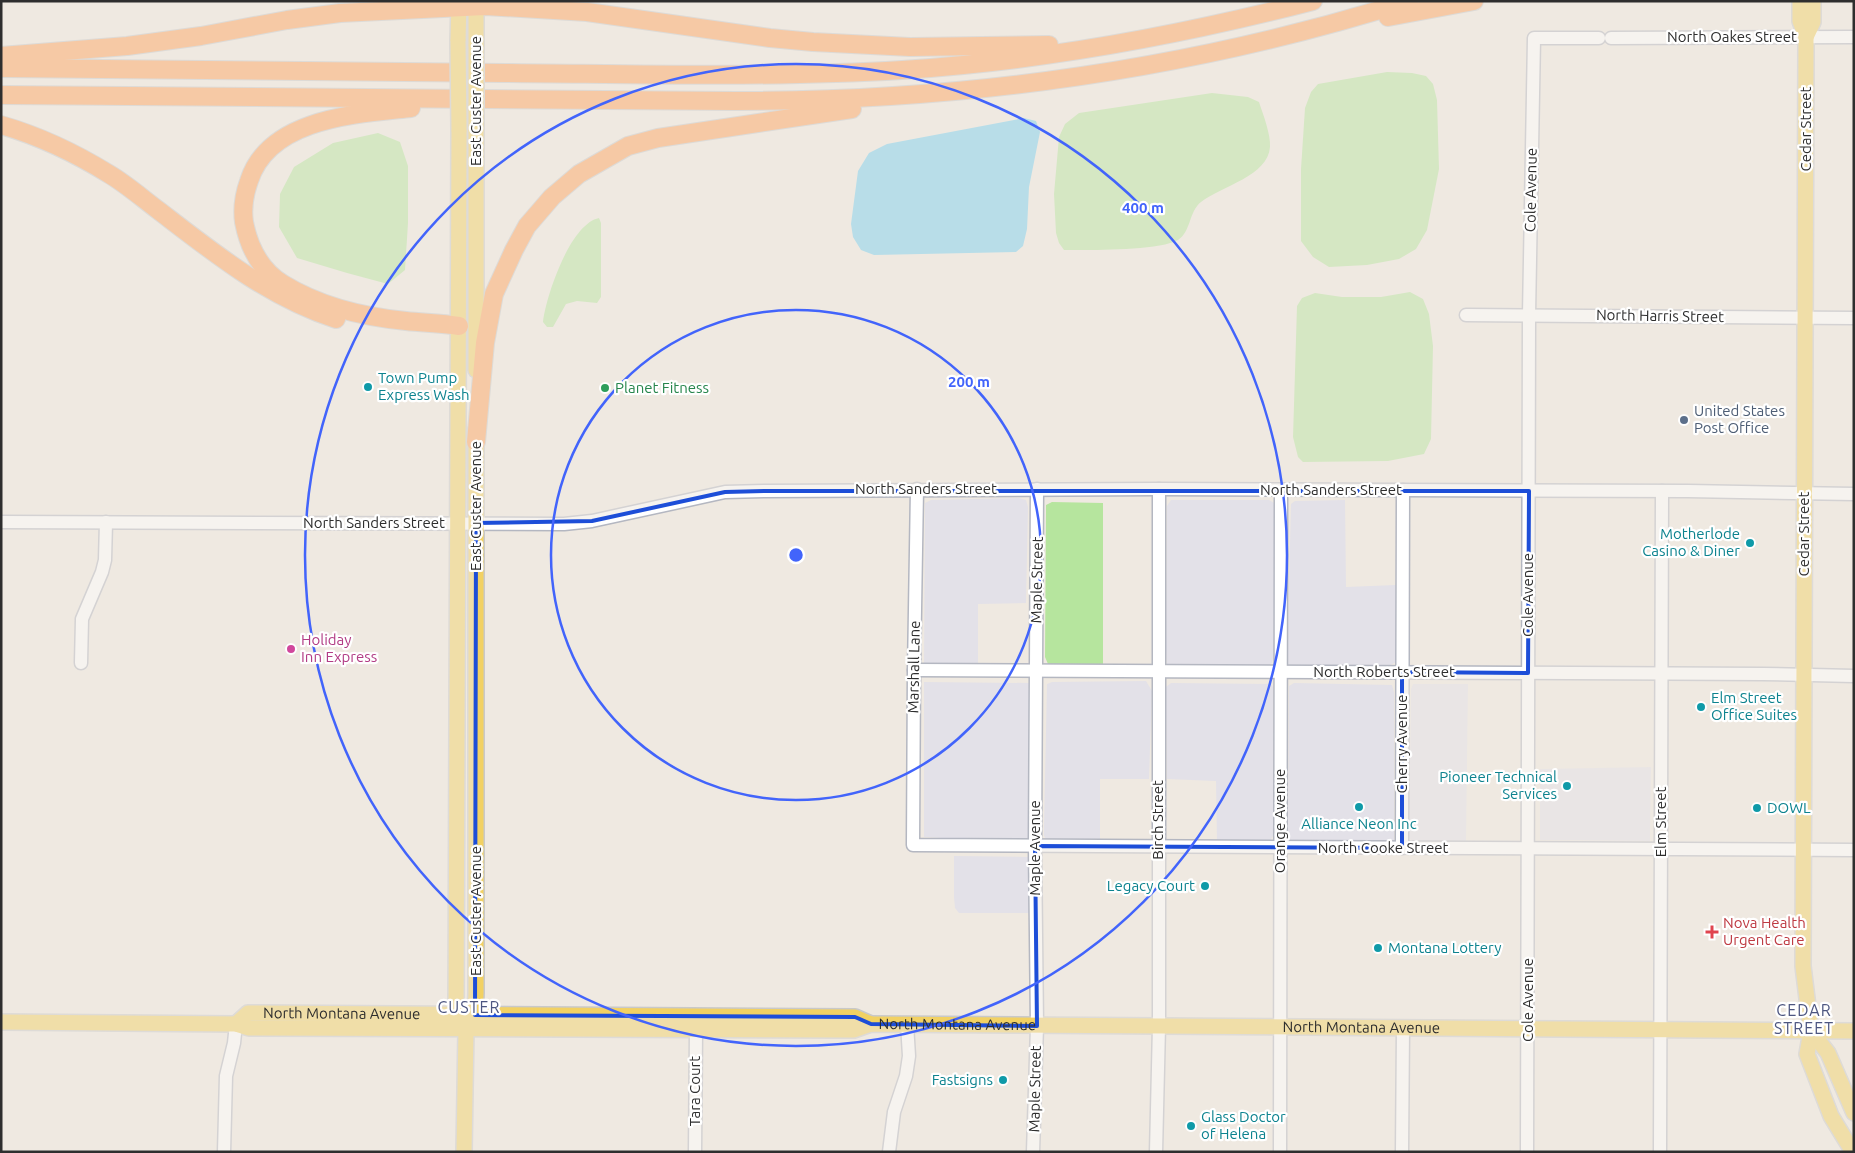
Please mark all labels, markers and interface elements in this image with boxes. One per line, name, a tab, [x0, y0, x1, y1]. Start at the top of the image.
street label: North Oakes Street	[1667, 28, 1797, 45]
street label: East Custer Avenue	[467, 36, 484, 166]
street label: Cedar Street	[1797, 86, 1814, 171]
street label: Cole Avenue	[1521, 148, 1540, 232]
text: 400 m	[1122, 199, 1164, 216]
street label: North Harris Street	[1596, 306, 1724, 325]
place label: Town Pump Express Wash	[378, 369, 470, 403]
text: 200 m	[948, 373, 990, 390]
place label: Planet Fitness	[615, 379, 709, 396]
marker: Town Pump Express Wash	[362, 381, 374, 393]
marker: Planet Fitness	[599, 382, 611, 394]
place label: United States Post Office	[1694, 402, 1785, 436]
marker: United States Post Office	[1678, 414, 1690, 426]
street label: East Custer Avenue	[467, 441, 484, 571]
street label: North Sanders Street	[855, 480, 997, 497]
street label: North Sanders Street	[1260, 481, 1402, 498]
street label: Cedar Street	[1795, 491, 1812, 576]
street label: North Sanders Street	[303, 514, 445, 531]
place label: Motherlode Casino & Diner	[1642, 525, 1740, 559]
street label: Maple Street	[1027, 536, 1046, 624]
marker: Motherlode Casino & Diner	[1744, 537, 1756, 549]
centre of rings	[787, 546, 805, 564]
street label: Cole Avenue	[1519, 553, 1536, 637]
street label: Marshall Lane	[904, 620, 923, 713]
place label: Holiday Inn Express	[301, 631, 377, 665]
marker: Holiday Inn Express	[285, 643, 297, 655]
street label: North Roberts Street	[1313, 663, 1455, 680]
place label: Elm Street Office Suites	[1711, 689, 1797, 723]
street label: Cherry Avenue	[1393, 695, 1410, 793]
marker: Elm Street Office Suites	[1695, 701, 1707, 713]
place label: Pioneer Technical Services	[1439, 768, 1557, 802]
street label: Orange Avenue	[1271, 769, 1288, 873]
street label: Birch Street	[1149, 780, 1166, 860]
marker: Pioneer Technical Services	[1561, 780, 1573, 792]
street label: Elm Street	[1652, 787, 1669, 857]
place label: DOWL	[1767, 799, 1811, 816]
street label: Maple Avenue	[1026, 800, 1043, 896]
marker: Alliance Neon Inc	[1353, 801, 1365, 813]
marker: DOWL	[1751, 802, 1763, 814]
place label: Alliance Neon Inc	[1301, 815, 1417, 832]
street label: North Cooke Street	[1318, 839, 1448, 856]
street label: East Custer Avenue	[467, 846, 484, 976]
place label: Legacy Court	[1107, 877, 1195, 894]
marker: Legacy Court	[1199, 880, 1211, 892]
place label: Nova Health Urgent Care	[1723, 914, 1806, 948]
marker: Nova Health Urgent Care	[1705, 925, 1719, 939]
place label: Montana Lottery	[1388, 939, 1501, 956]
marker: Montana Lottery	[1372, 942, 1384, 954]
street label: Cole Avenue	[1519, 958, 1536, 1042]
district label: CUSTER	[438, 998, 500, 1016]
district label: CEDAR STREET	[1774, 1001, 1834, 1037]
street label: North Montana Avenue	[263, 1004, 420, 1022]
street label: North Montana Avenue	[879, 1015, 1036, 1033]
street label: North Montana Avenue	[1283, 1018, 1440, 1036]
street label: Maple Street	[1025, 1045, 1044, 1133]
street label: Tara Court	[686, 1056, 703, 1126]
place label: Fastsigns	[932, 1071, 993, 1088]
marker: Fastsigns	[997, 1074, 1009, 1086]
place label: Glass Doctor of Helena	[1201, 1108, 1286, 1142]
marker: Glass Doctor of Helena	[1185, 1120, 1197, 1132]

